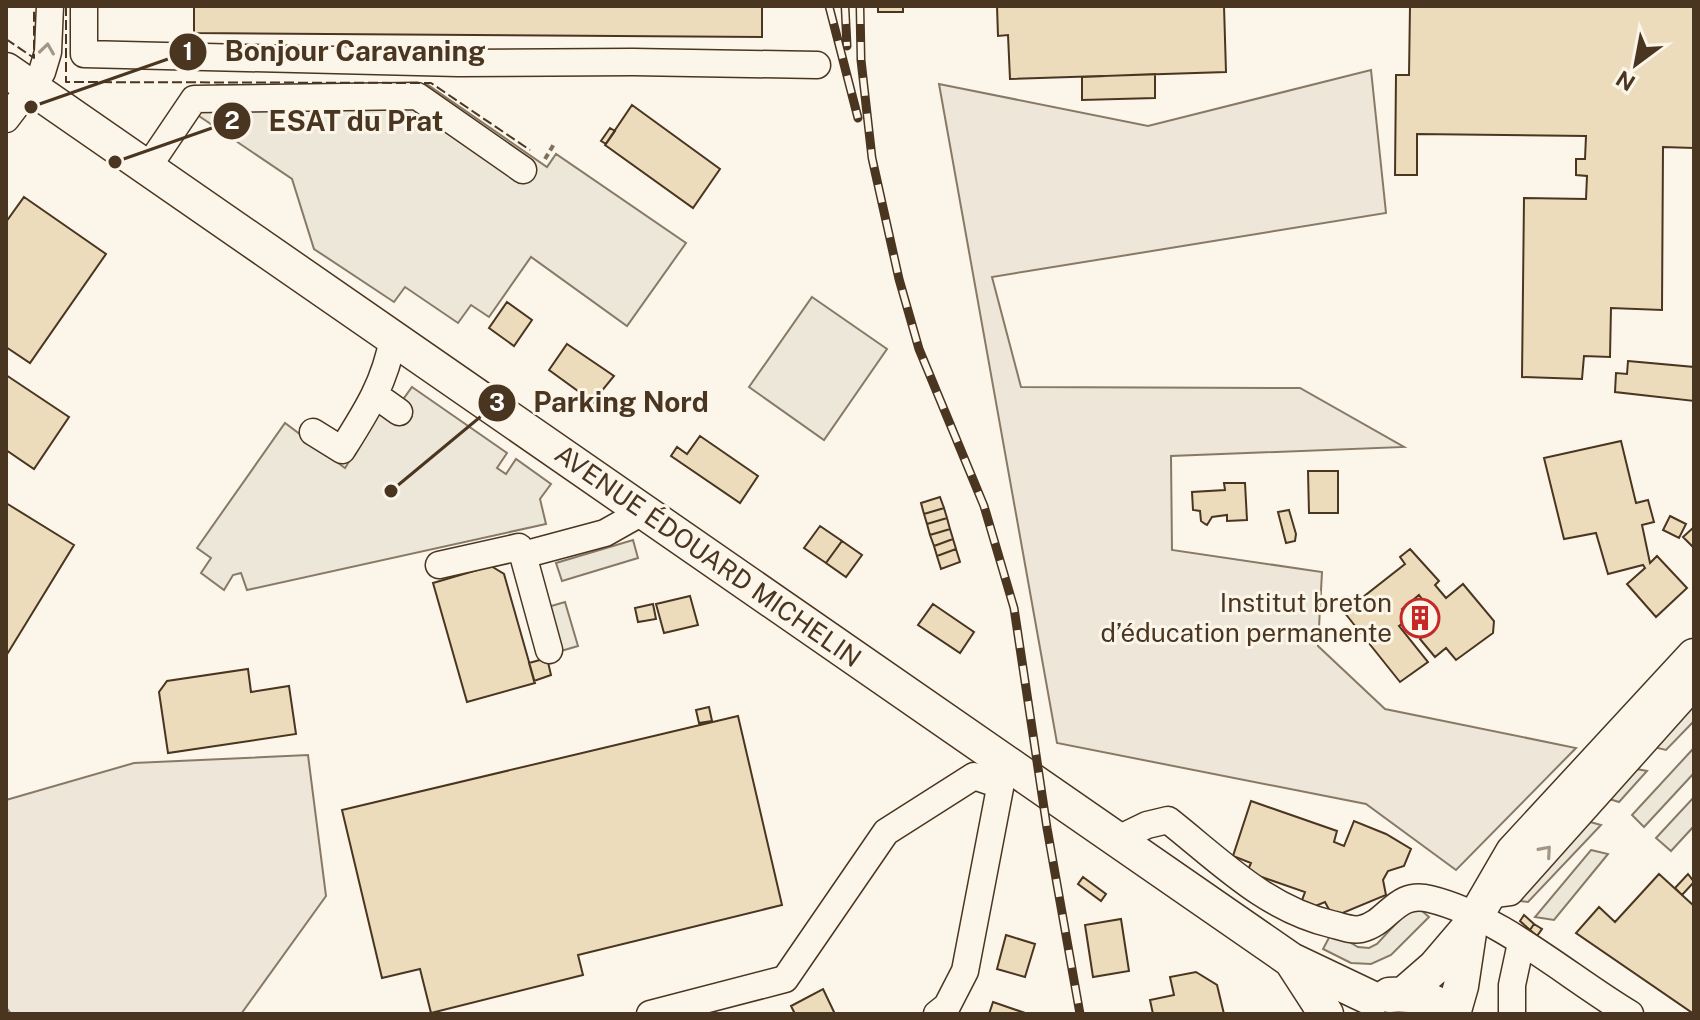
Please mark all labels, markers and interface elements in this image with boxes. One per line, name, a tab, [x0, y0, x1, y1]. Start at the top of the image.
north arrow	[1596, 24, 1676, 104]
callout: Bonjour Caravaning	[168, 26, 501, 78]
text: Bonjour Caravaning	[224, 34, 486, 67]
text: 1	[183, 37, 193, 65]
one-way arrow	[38, 42, 55, 56]
text: N	[1611, 65, 1640, 97]
callout: ESAT du Prat	[212, 95, 459, 147]
text: ESAT du Prat	[269, 104, 443, 137]
text: 2	[224, 106, 240, 134]
callout: Parking Nord	[477, 377, 725, 429]
text: Parking Nord	[533, 385, 709, 418]
text: 3	[489, 388, 505, 416]
street label: AVENUE ÉDOUARD MICHELIN	[549, 438, 867, 673]
place label: Institut breton d’éducation permanente	[1101, 587, 1392, 648]
building icon: Institut breton d’éducation permanente	[1399, 597, 1441, 639]
one-way arrow	[1536, 846, 1551, 861]

